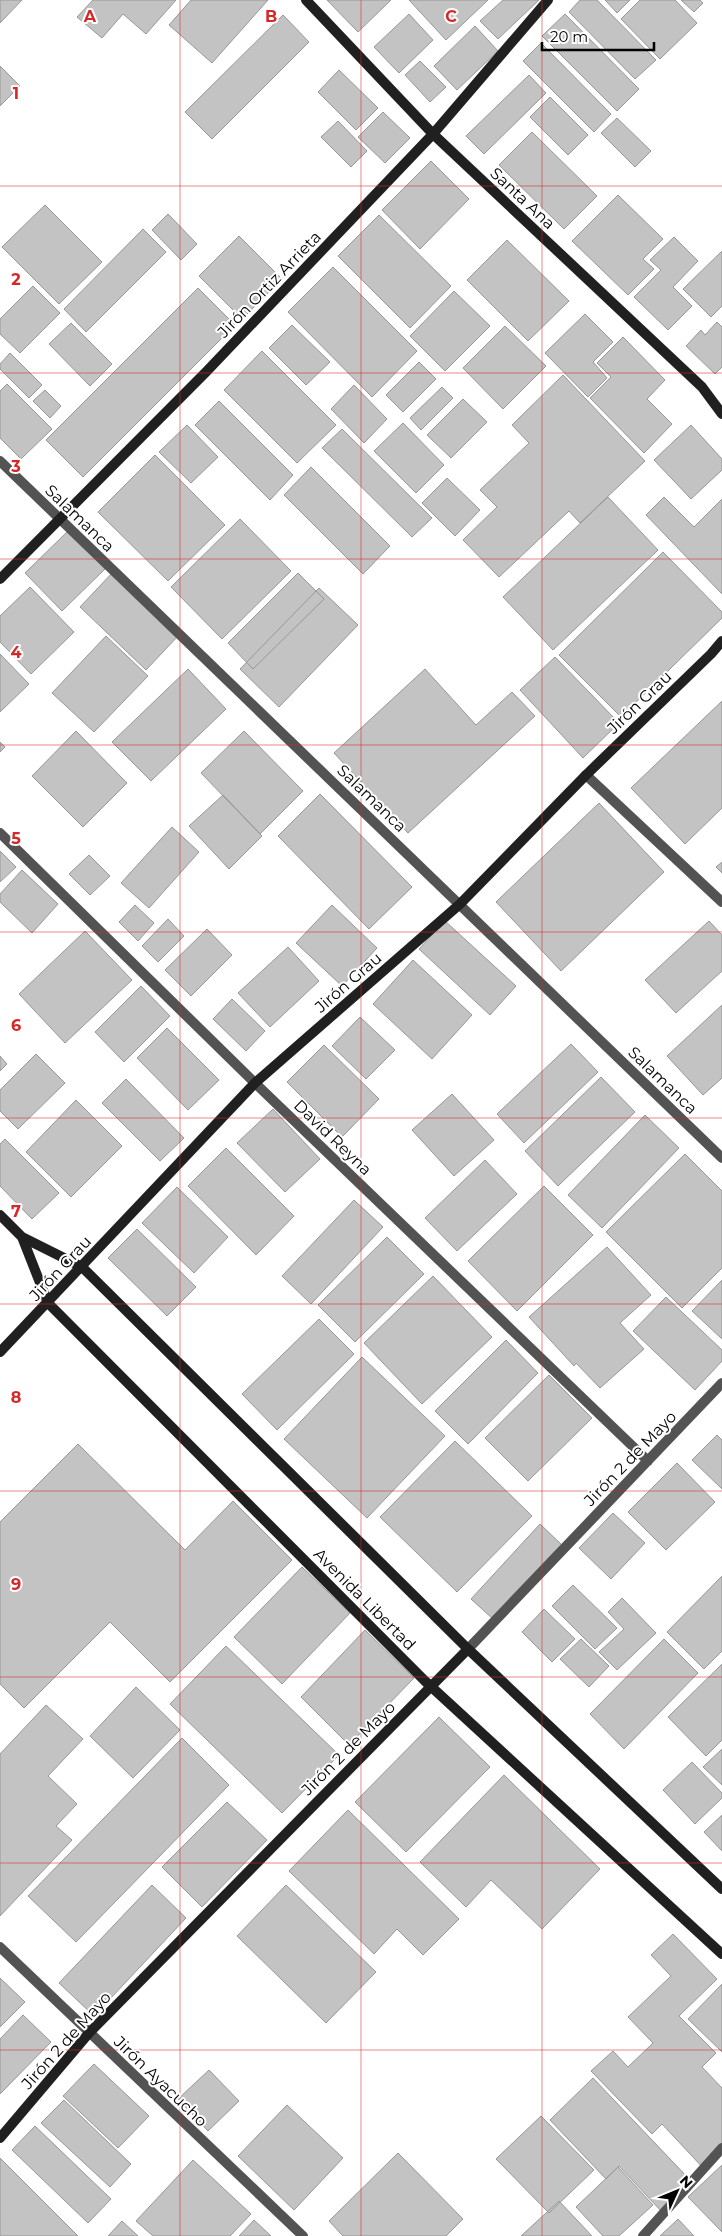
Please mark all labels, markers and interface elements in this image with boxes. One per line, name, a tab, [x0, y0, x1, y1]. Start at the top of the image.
text: A	[83, 7, 97, 26]
text: B	[265, 7, 277, 26]
text: C	[445, 7, 457, 26]
scale bar	[542, 20, 654, 52]
text: 20 m	[550, 27, 588, 46]
text: 1	[13, 84, 19, 103]
street label: Santa Ana	[486, 164, 559, 233]
street label: Jirón Ortiz Arrieta	[213, 227, 325, 342]
text: 2	[11, 270, 21, 289]
text: 3	[10, 457, 21, 476]
street label: Salamanca	[41, 481, 118, 556]
text: 4	[10, 643, 22, 662]
street label: Jirón Grau	[603, 667, 675, 738]
street label: Salamanca	[333, 761, 410, 836]
text: 5	[11, 829, 21, 848]
street label: Jirón Grau	[310, 948, 385, 1017]
text: 6	[11, 1016, 21, 1035]
street label: Salamanca	[624, 1043, 701, 1118]
street label: David Reyna	[290, 1096, 375, 1179]
text: 7	[11, 1202, 21, 1221]
street label: Jirón Grau	[25, 1232, 95, 1306]
text: 8	[11, 1388, 21, 1407]
street label: Jirón 2 de Mayo	[580, 1407, 680, 1510]
street label: Avenida Libertad	[310, 1545, 419, 1654]
text: 9	[11, 1575, 21, 1594]
street label: Jirón 2 de Mayo	[297, 1698, 399, 1800]
street label: Jirón 2 de Mayo	[17, 1988, 115, 2094]
street label: Jirón Ayacucho	[109, 2031, 211, 2131]
north arrow	[652, 2166, 702, 2216]
text: N	[676, 2172, 697, 2192]

